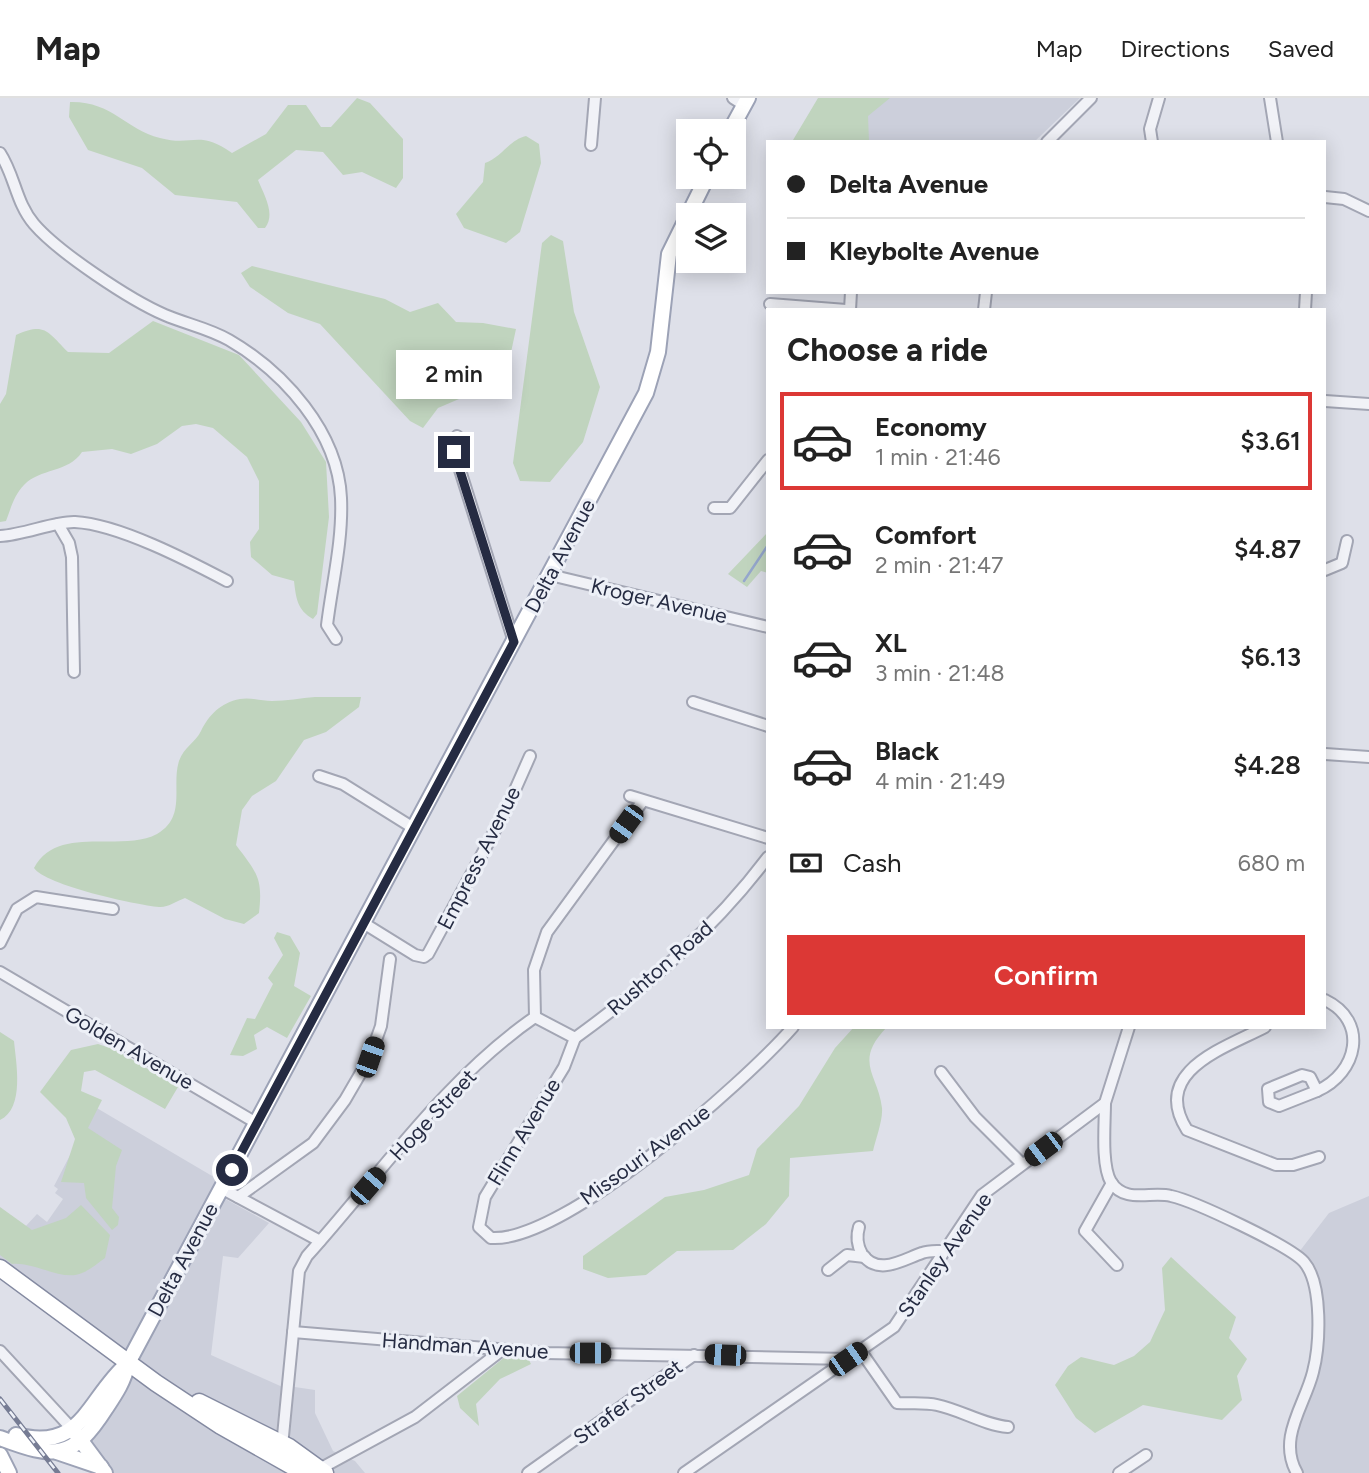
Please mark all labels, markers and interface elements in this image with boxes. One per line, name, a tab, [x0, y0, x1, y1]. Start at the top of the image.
text: Map	[35, 29, 101, 68]
text: Map	[1036, 34, 1082, 63]
text: Directions	[1120, 34, 1230, 63]
text: Saved	[1268, 34, 1334, 63]
map controls	[676, 119, 746, 273]
button: locate	[676, 119, 746, 189]
text: Delta Avenue	[829, 168, 988, 200]
button: layers	[676, 203, 746, 273]
text: Kleybolte Avenue	[829, 235, 1039, 267]
text: Choose a ride	[787, 331, 988, 369]
callout: 2 min	[396, 350, 512, 400]
text: 2 min	[425, 360, 483, 388]
icon: car	[791, 410, 854, 473]
text: Economy	[875, 411, 987, 443]
text: $3.61	[1240, 425, 1301, 457]
route end	[438, 436, 470, 468]
text: 1 min · 21:46	[875, 443, 1001, 471]
street label: Delta Avenue	[519, 495, 600, 617]
icon: car	[791, 518, 854, 581]
text: Comfort	[875, 519, 977, 551]
text: $4.87	[1234, 533, 1301, 565]
text: 2 min · 21:47	[875, 551, 1003, 579]
street label: Kroger Avenue	[589, 573, 730, 628]
icon: car	[791, 626, 854, 689]
text: XL	[875, 627, 907, 659]
text: $6.13	[1240, 641, 1301, 673]
text: 3 min · 21:48	[875, 659, 1005, 687]
icon: car	[791, 734, 854, 797]
text: Black	[875, 735, 939, 767]
text: $4.28	[1233, 749, 1301, 781]
text: 4 min · 21:49	[875, 767, 1005, 795]
street label: Empress Avenue	[432, 782, 525, 933]
car	[606, 801, 647, 847]
icon: cash	[787, 844, 825, 882]
text: Cash	[843, 847, 902, 879]
text: 680 m	[1238, 849, 1305, 877]
street label: Rushton Road	[602, 915, 718, 1020]
button: Confirm	[787, 935, 1305, 1015]
street label: Golden Avenue	[60, 1001, 198, 1095]
car	[354, 1034, 387, 1080]
street label: Hoge Street	[384, 1064, 481, 1166]
street label: Flinn Avenue	[482, 1074, 565, 1190]
street label: Missouri Avenue	[575, 1099, 714, 1210]
car	[1020, 1128, 1067, 1170]
route start	[216, 1154, 248, 1186]
car	[347, 1163, 390, 1209]
street label: Stanley Avenue	[892, 1188, 997, 1322]
street label: Delta Avenue	[142, 1199, 223, 1321]
street label: Handman Avenue	[381, 1327, 549, 1364]
car	[825, 1338, 872, 1380]
car	[570, 1343, 612, 1364]
car	[704, 1344, 747, 1366]
street label: Strafer Street	[568, 1354, 687, 1450]

